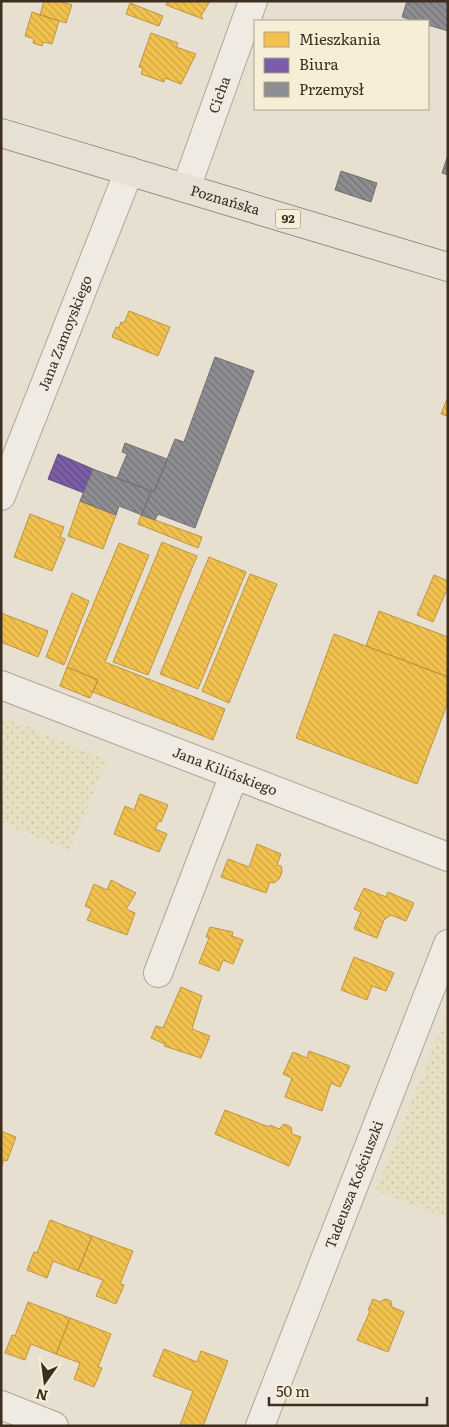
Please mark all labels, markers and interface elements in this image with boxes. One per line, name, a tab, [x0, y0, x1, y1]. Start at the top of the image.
legend	[254, 20, 429, 110]
text: Mieszkania	[299, 27, 381, 50]
text: Biura	[299, 52, 340, 75]
street label: Cicha	[203, 73, 234, 116]
text: Przemysł	[299, 77, 364, 100]
street label: Poznańska	[188, 179, 263, 219]
road number: 92	[276, 210, 300, 228]
street label: Jana Zamoyskiego	[32, 272, 96, 394]
street label: Jana Kilińskiego	[170, 741, 281, 799]
street label: Tadeusza Kościuszki	[319, 1117, 387, 1251]
north arrow	[20, 1357, 70, 1407]
scale bar	[269, 1374, 426, 1406]
text: 50 m	[276, 1379, 310, 1402]
text: N	[33, 1384, 50, 1407]

